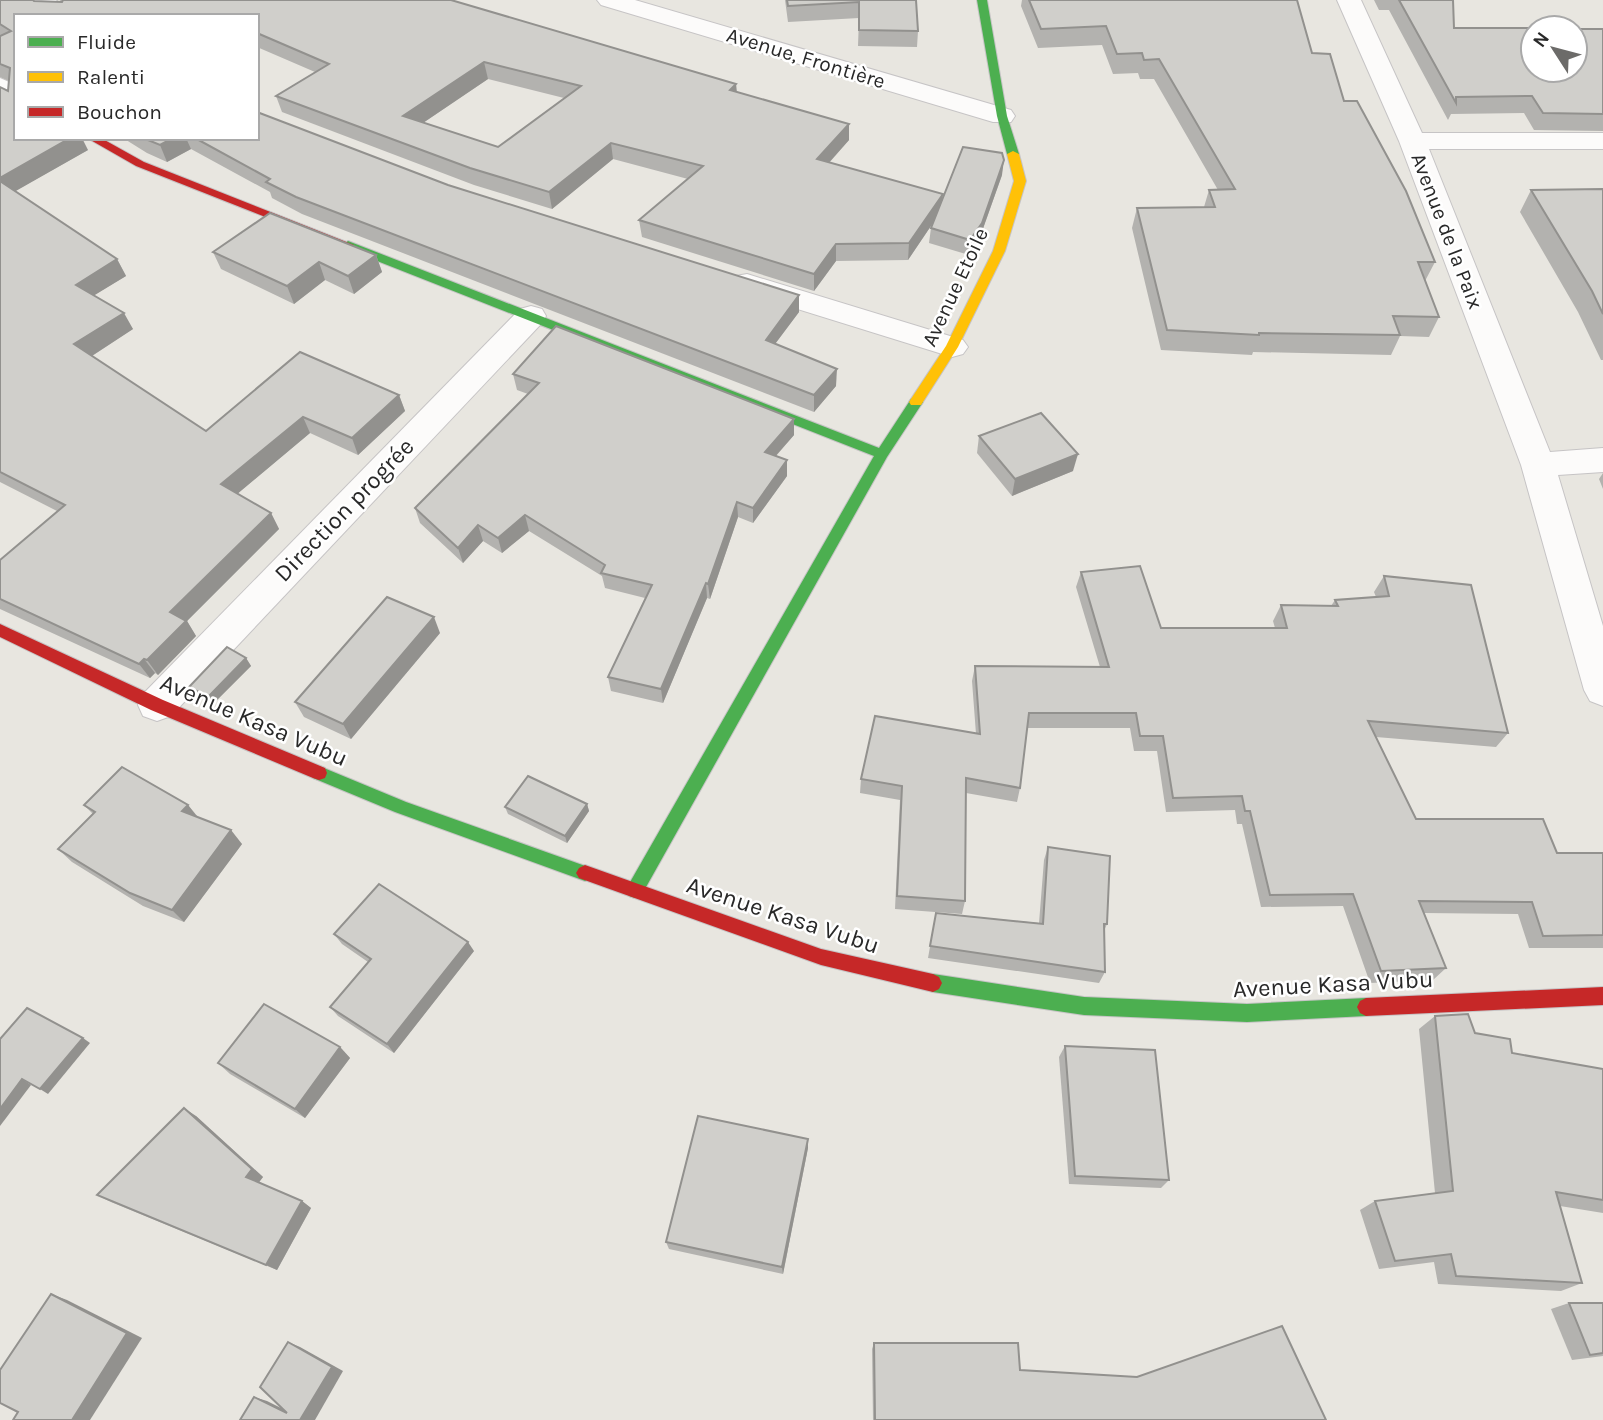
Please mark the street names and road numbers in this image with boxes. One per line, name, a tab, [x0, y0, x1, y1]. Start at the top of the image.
street label: Avenue, Frontière	[724, 22, 888, 94]
street label: Avenue de la Paix	[1406, 150, 1488, 313]
street label: Avenue Etoile	[917, 224, 993, 350]
street label: Direction progrée	[268, 432, 420, 588]
street label: Avenue Kasa Vubu	[156, 668, 352, 772]
street label: Avenue Kasa Vubu	[683, 871, 883, 959]
street label: Avenue Kasa Vubu	[1232, 965, 1434, 1003]

